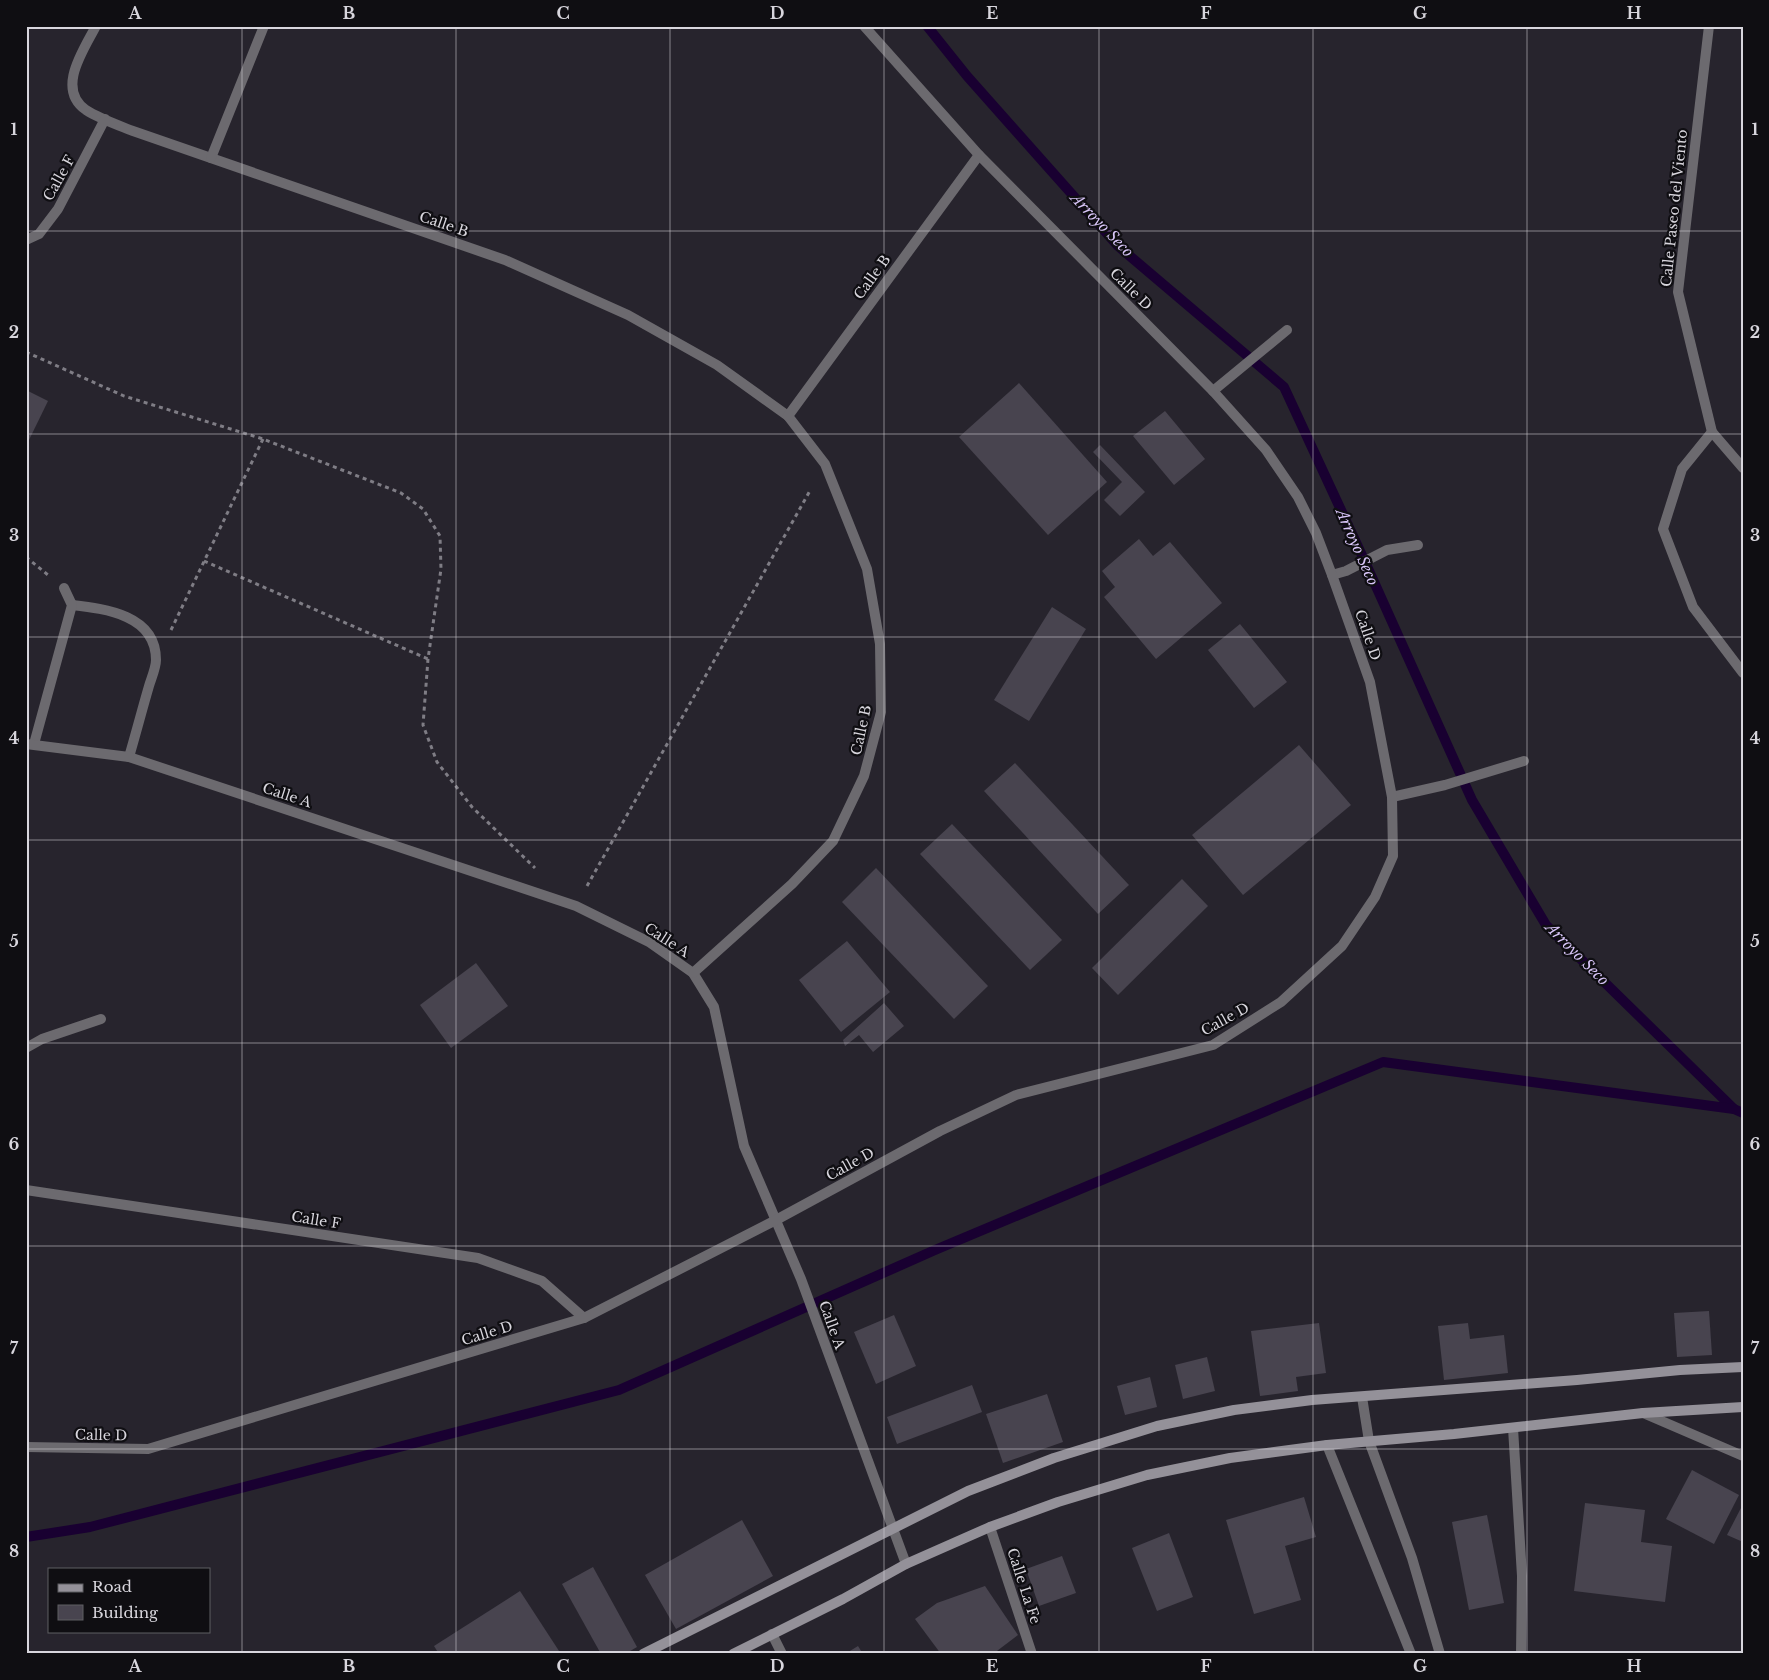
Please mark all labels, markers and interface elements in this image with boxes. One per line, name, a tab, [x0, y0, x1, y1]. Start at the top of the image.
text: A	[128, 3, 143, 23]
text: B	[343, 3, 356, 23]
text: C	[556, 3, 570, 23]
text: D	[770, 3, 784, 23]
text: E	[986, 3, 998, 23]
text: F	[1200, 3, 1212, 23]
text: G	[1413, 3, 1427, 23]
text: H	[1626, 3, 1642, 23]
text: 1	[11, 119, 18, 139]
text: 1	[1752, 119, 1759, 139]
street label: Calle Paseo del Viento	[1657, 128, 1691, 288]
street label: Calle F	[39, 151, 79, 204]
water label: Arroyo Seco	[1066, 187, 1138, 261]
street label: Calle B	[417, 207, 471, 241]
street label: Calle B	[850, 251, 894, 303]
street label: Calle D	[1106, 264, 1156, 314]
text: 2	[9, 322, 19, 342]
text: 2	[1750, 322, 1760, 342]
water label: Arroyo Seco	[1331, 504, 1383, 588]
text: 3	[9, 525, 19, 545]
text: 3	[1750, 525, 1760, 545]
street label: Calle D	[1351, 607, 1385, 663]
street label: Calle B	[847, 703, 875, 757]
text: 4	[9, 728, 19, 748]
text: 4	[1750, 728, 1760, 748]
street label: Calle A	[260, 779, 314, 811]
water label: Arroyo Seco	[1540, 916, 1613, 990]
street label: Calle A	[641, 919, 693, 961]
text: 5	[9, 931, 19, 951]
text: 5	[1750, 931, 1760, 951]
street label: Calle D	[1198, 998, 1252, 1040]
text: 6	[9, 1134, 20, 1154]
text: 6	[1750, 1134, 1761, 1154]
street label: Calle D	[823, 1143, 877, 1185]
street label: Calle F	[290, 1207, 342, 1233]
street label: Calle A	[815, 1298, 849, 1352]
street label: Calle D	[459, 1317, 515, 1349]
text: 7	[10, 1338, 19, 1358]
text: 7	[1751, 1338, 1760, 1358]
street label: Calle D	[75, 1426, 127, 1444]
text: 8	[9, 1541, 19, 1561]
text: 8	[1750, 1541, 1760, 1561]
street label: Calle La Fe	[1003, 1546, 1045, 1626]
legend	[48, 1568, 210, 1632]
text: Road	[92, 1577, 132, 1596]
text: Building	[92, 1603, 159, 1622]
text: A	[128, 1656, 143, 1676]
text: B	[343, 1656, 356, 1676]
text: C	[556, 1656, 570, 1676]
text: D	[770, 1656, 784, 1676]
text: E	[986, 1656, 998, 1676]
text: F	[1200, 1656, 1212, 1676]
text: G	[1413, 1656, 1427, 1676]
text: H	[1626, 1656, 1642, 1676]

